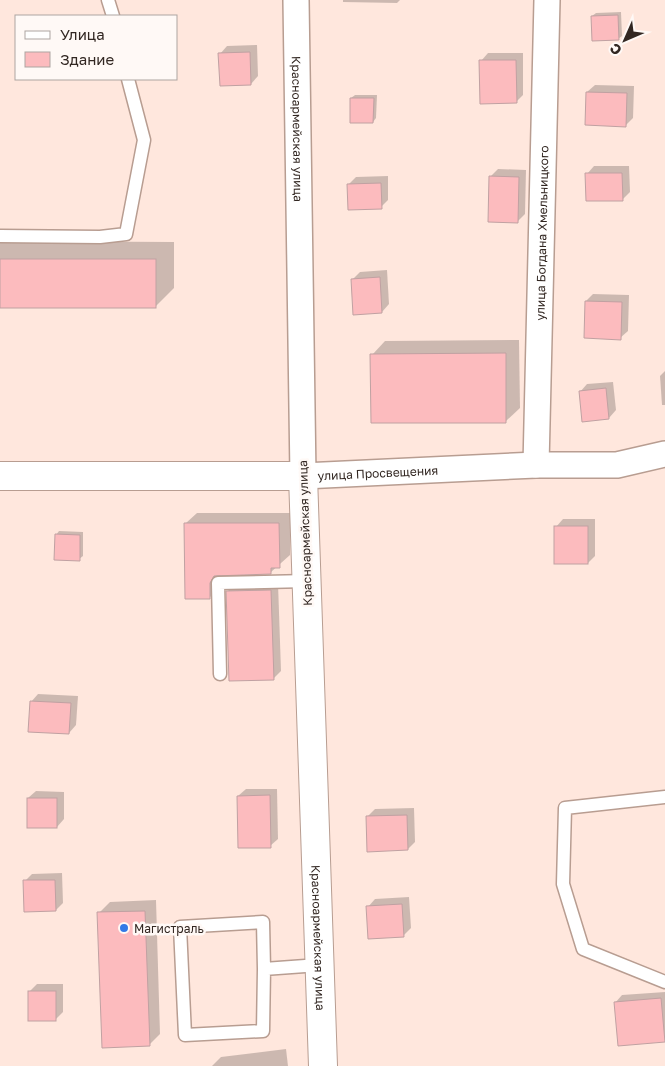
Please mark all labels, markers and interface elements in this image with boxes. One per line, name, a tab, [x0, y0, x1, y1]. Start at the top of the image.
legend	[15, 15, 178, 80]
north arrow	[600, 15, 650, 65]
text: Улица	[60, 25, 105, 43]
text: С	[606, 40, 625, 59]
text: Здание	[60, 50, 114, 68]
street label: Красноармейская улица	[289, 56, 306, 202]
street label: улица Богдана Хмельницкого	[532, 145, 551, 321]
street label: Красноармейская улица	[295, 460, 315, 606]
street label: улица Просвещения	[317, 462, 438, 483]
street label: Красноармейская улица	[309, 865, 329, 1011]
place label: Магистраль	[134, 921, 204, 936]
marker: Магистраль	[118, 922, 130, 934]

